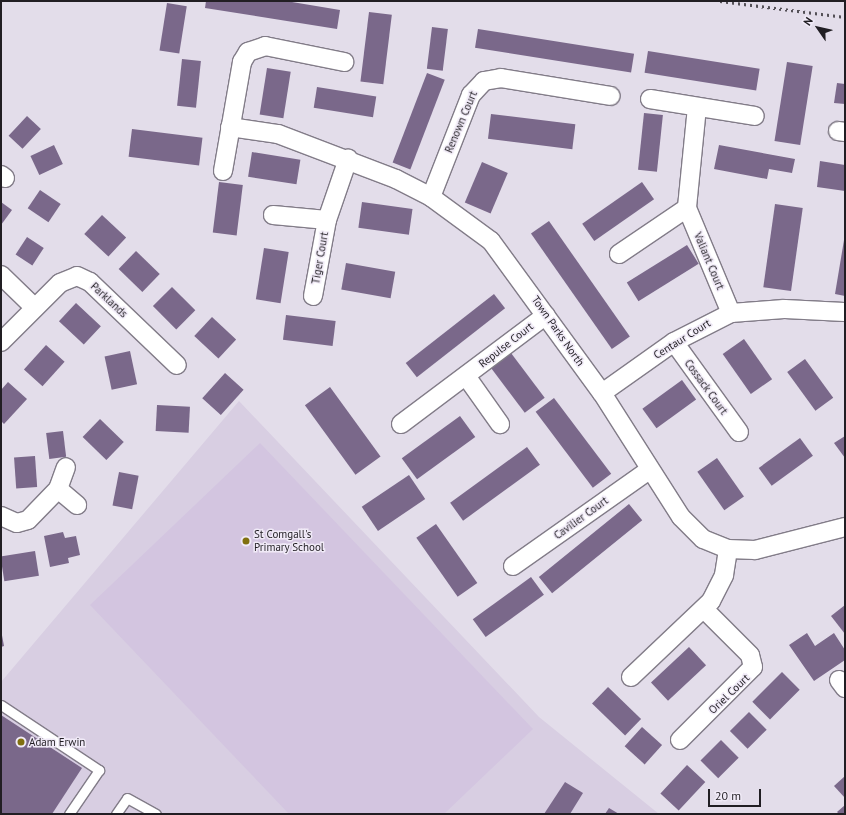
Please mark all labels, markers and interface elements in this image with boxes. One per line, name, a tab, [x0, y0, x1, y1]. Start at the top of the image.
north arrow	[798, 8, 838, 48]
text: N	[800, 14, 816, 28]
street label: Renown Court	[442, 89, 480, 155]
street label: Valiant Court	[691, 230, 727, 292]
street label: Tiger Court	[309, 231, 331, 285]
street label: Parklands	[88, 280, 130, 320]
street label: Town Parks North	[529, 293, 587, 369]
street label: Centaur Court	[651, 316, 713, 362]
street label: Repulse Court	[476, 320, 536, 370]
street label: Cossack Court	[681, 357, 731, 417]
street label: Cavilier Court	[551, 494, 611, 542]
place label: St Comgall's Primary School	[254, 528, 324, 554]
marker: St Comgall's Primary School	[241, 536, 251, 546]
street label: Oriel Court	[706, 671, 752, 717]
place label: Adam Erwin	[29, 735, 85, 749]
marker: Adam Erwin	[16, 737, 26, 747]
scale bar	[710, 781, 763, 807]
text: 20 m	[715, 788, 741, 803]

